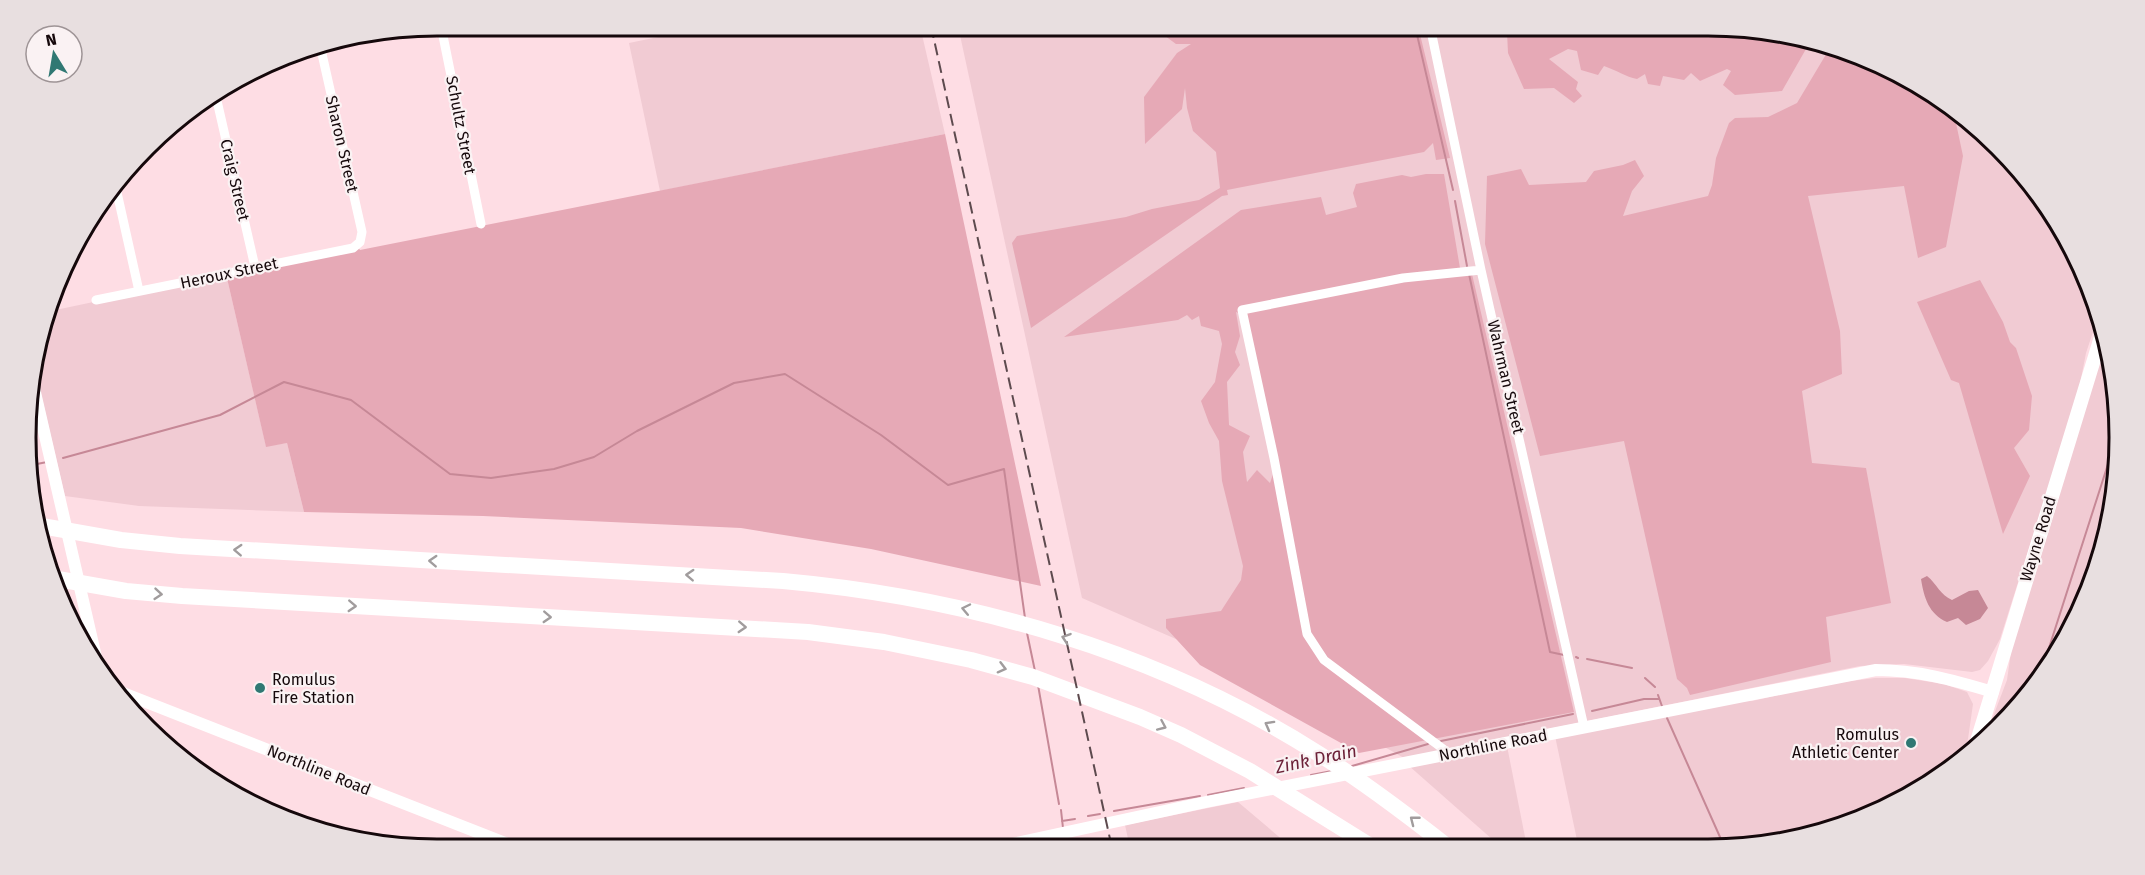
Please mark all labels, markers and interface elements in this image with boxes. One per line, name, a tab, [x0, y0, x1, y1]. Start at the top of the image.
north arrow	[24, 24, 84, 84]
text: N	[44, 29, 58, 50]
street label: Schultz Street	[442, 74, 480, 176]
street label: Sharon Street	[322, 94, 362, 195]
street label: Craig Street	[216, 137, 254, 223]
street label: Heroux Street	[178, 253, 280, 293]
street label: Wahrman Street	[1484, 318, 1528, 436]
street label: Wayne Road	[2016, 494, 2060, 584]
one-way arrow	[234, 543, 243, 556]
one-way arrow	[428, 554, 437, 567]
one-way arrow	[685, 569, 694, 582]
one-way arrow	[153, 587, 162, 600]
one-way arrow	[348, 599, 357, 612]
one-way arrow	[962, 603, 972, 616]
one-way arrow	[543, 610, 552, 623]
one-way arrow	[737, 621, 746, 634]
one-way arrow	[1061, 632, 1072, 645]
one-way arrow	[997, 661, 1007, 674]
place label: Romulus Fire Station	[272, 670, 355, 707]
marker: Romulus Fire Station	[253, 681, 267, 695]
one-way arrow	[1156, 719, 1167, 731]
one-way arrow	[1264, 721, 1275, 732]
street label: Northline Road	[1437, 725, 1549, 765]
place label: Romulus Athletic Center	[1792, 725, 1900, 762]
marker: Romulus Athletic Center	[1904, 736, 1918, 750]
water label: Zink Drain	[1272, 740, 1359, 779]
street label: Northline Road	[264, 741, 374, 799]
one-way arrow	[1410, 817, 1421, 828]

